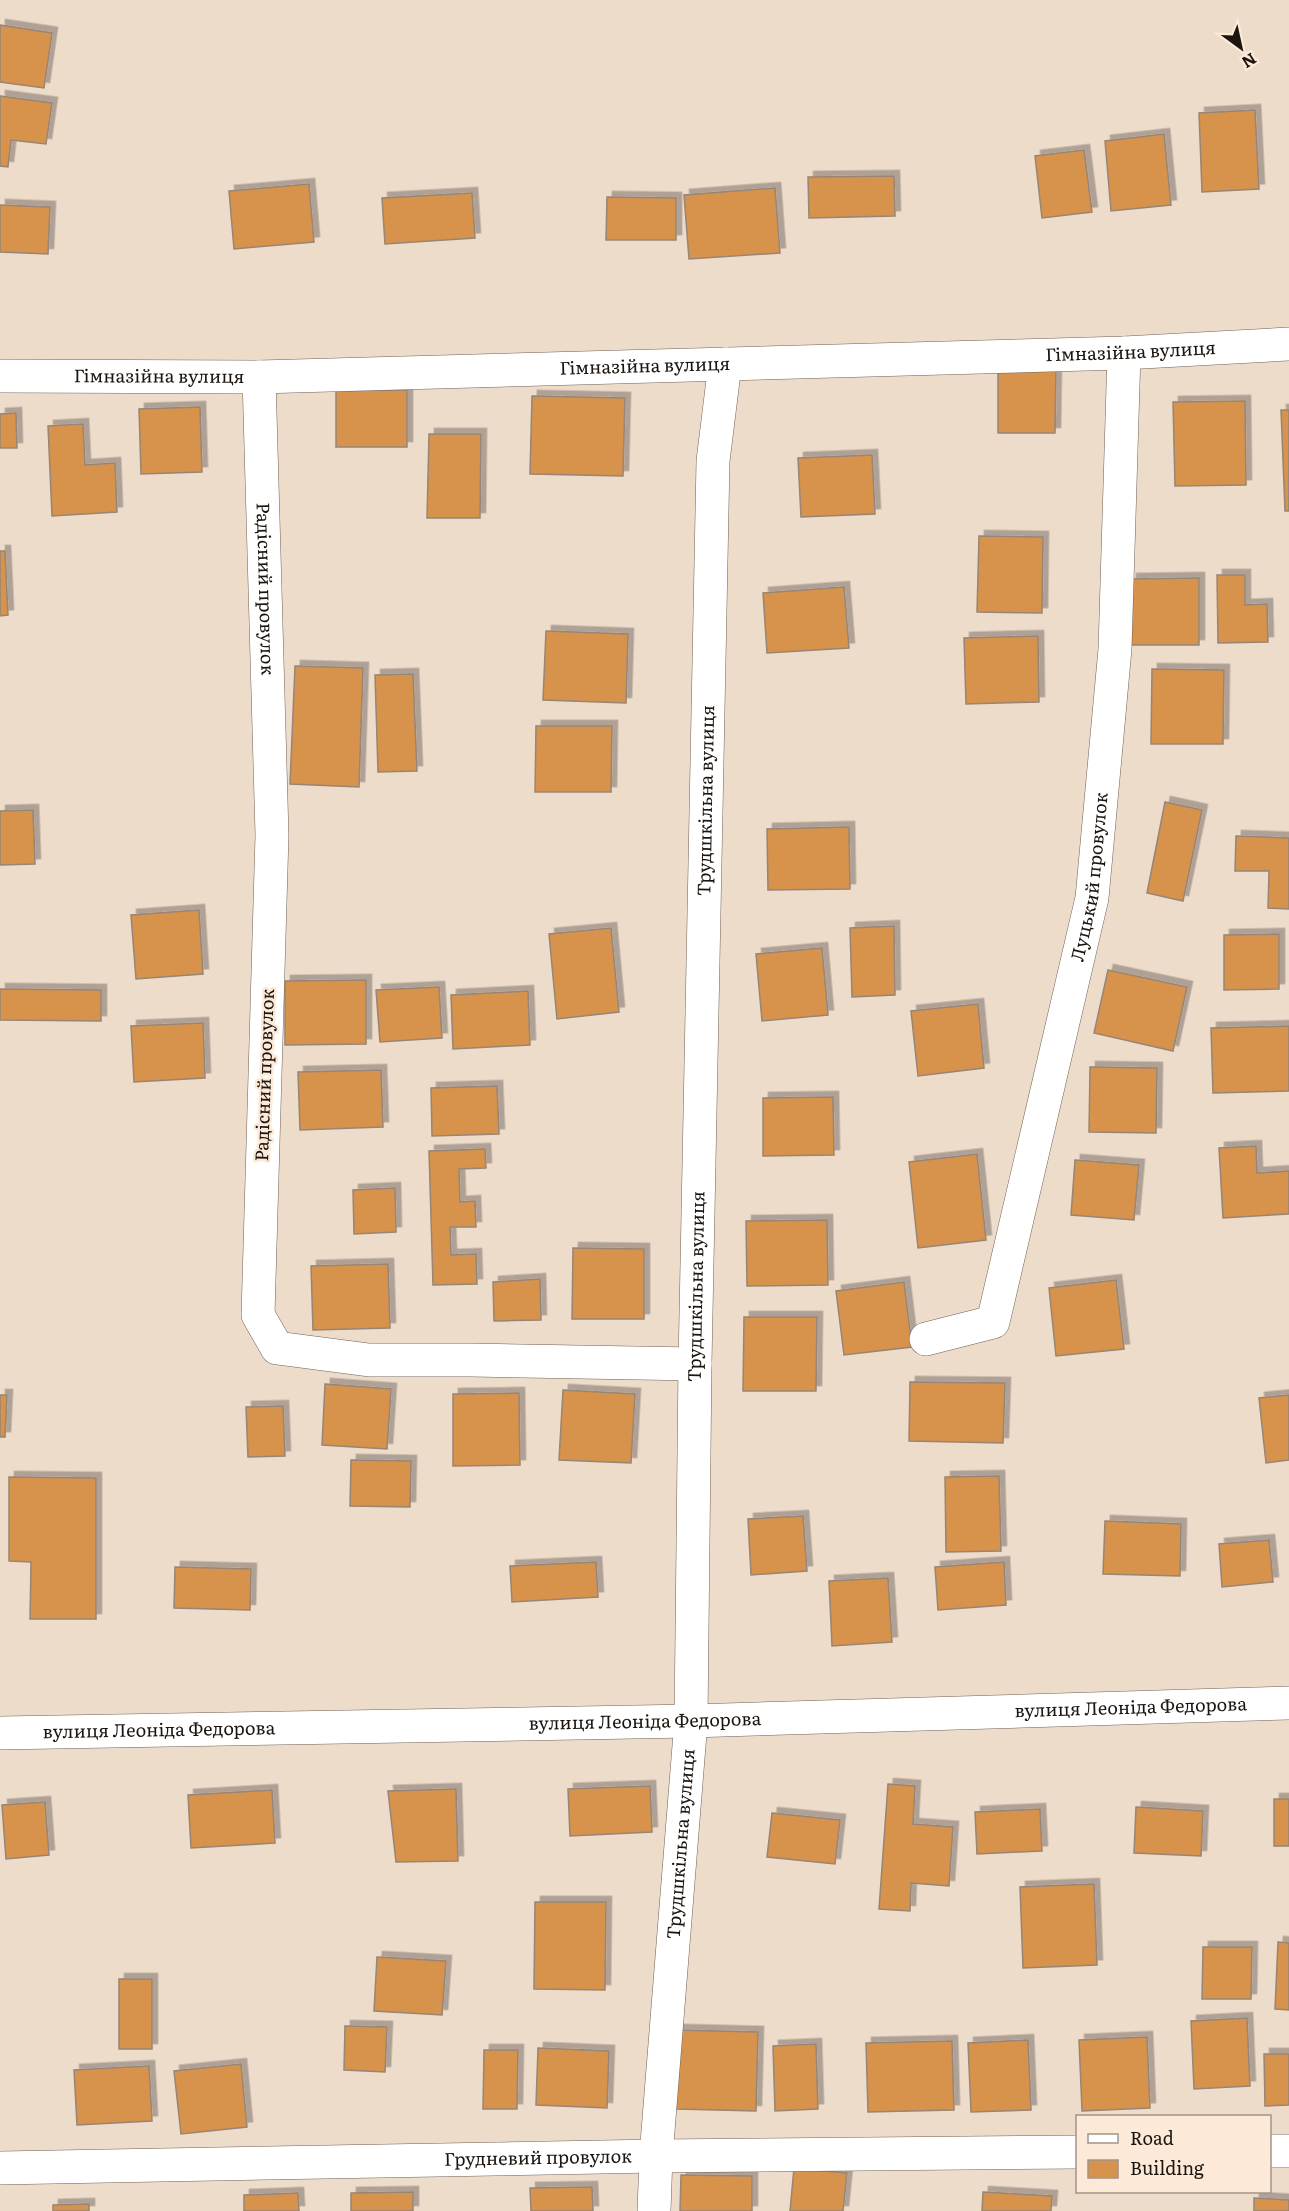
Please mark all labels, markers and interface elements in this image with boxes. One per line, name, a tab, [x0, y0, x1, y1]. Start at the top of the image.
north arrow	[1211, 18, 1271, 78]
text: N	[1238, 48, 1262, 75]
street label: Гімназійна вулиця	[1045, 333, 1216, 367]
street label: Гімназійна вулиця	[559, 349, 730, 381]
street label: Гімназійна вулиця	[74, 361, 244, 389]
street label: Радісний провулок	[251, 502, 282, 676]
street label: Трудшкільна вулиця	[689, 705, 720, 896]
street label: Луцький провулок	[1063, 791, 1114, 964]
street label: Радісний провулок	[247, 988, 280, 1162]
street label: Трудшкільна вулиця	[680, 1191, 710, 1382]
street label: вулиця Леоніда Федорова	[1014, 1689, 1248, 1723]
street label: вулиця Леоніда Федорова	[528, 1704, 762, 1736]
street label: вулиця Леоніда Федорова	[42, 1713, 276, 1744]
street label: Трудшкільна вулиця	[658, 1748, 701, 1940]
legend	[1076, 2115, 1271, 2193]
text: Road	[1130, 2124, 1174, 2151]
street label: Грудневий провулок	[444, 2141, 632, 2172]
text: Building	[1130, 2154, 1205, 2181]

